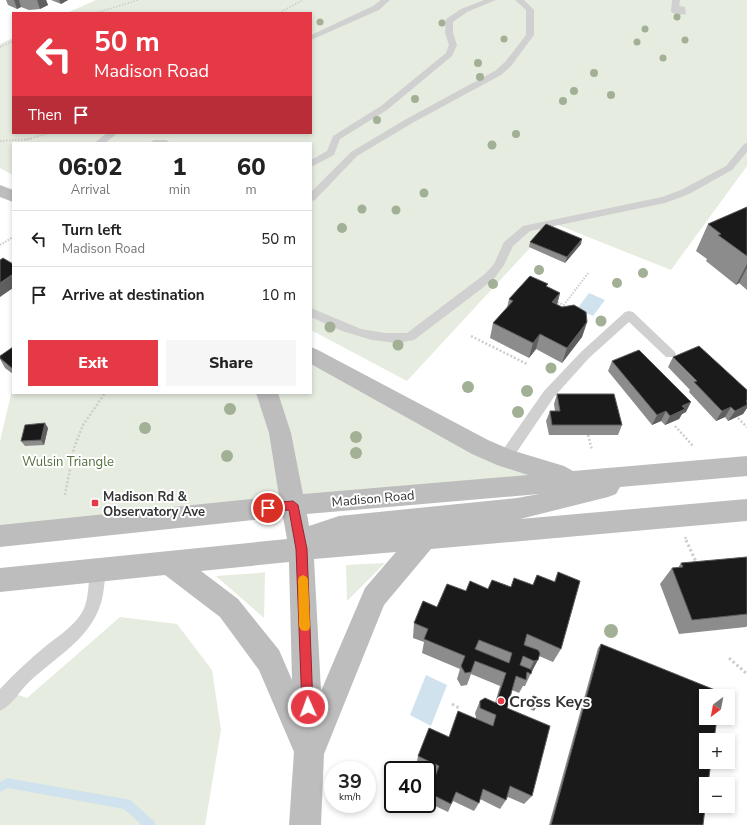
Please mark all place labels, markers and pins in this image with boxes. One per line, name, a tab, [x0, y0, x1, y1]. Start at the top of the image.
place label: Madison Rd & Observatory Ave	[103, 488, 205, 521]
pin	[251, 491, 285, 525]
marker: Madison Rd & Observatory Ave	[90, 498, 100, 508]
place label: Cross Keys	[509, 691, 590, 713]
marker: Cross Keys	[496, 696, 506, 706]

